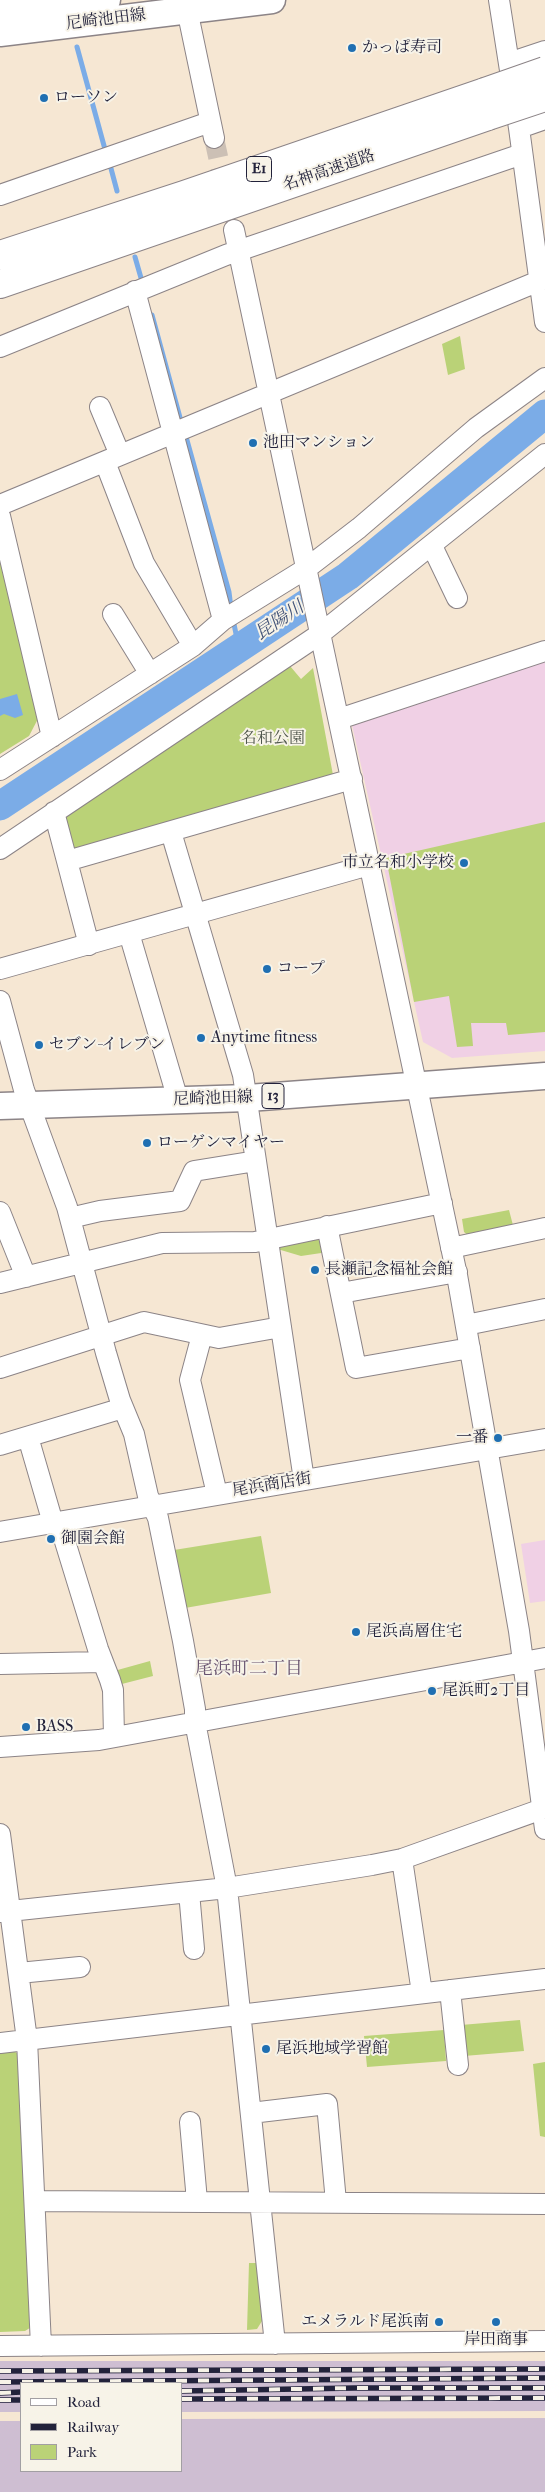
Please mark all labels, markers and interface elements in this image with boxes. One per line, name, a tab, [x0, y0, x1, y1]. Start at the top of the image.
street label: 尼崎池田線	[65, 6, 147, 34]
place label: かっぱ寿司	[362, 38, 442, 58]
marker: かっぱ寿司	[346, 42, 358, 54]
place label: ローソン	[54, 88, 118, 108]
marker: ローソン	[38, 92, 50, 104]
street label: 名神高速道路	[280, 146, 378, 196]
road number: E1	[246, 156, 272, 182]
place label: 池田マンション	[263, 433, 375, 453]
marker: 池田マンション	[247, 437, 259, 449]
water label: 昆陽川	[252, 597, 308, 645]
park label: 名和公園	[241, 729, 305, 749]
place label: 市立名和小学校	[342, 853, 454, 873]
marker: 市立名和小学校	[458, 857, 470, 869]
place label: コープ	[277, 959, 325, 979]
marker: コープ	[261, 963, 273, 975]
place label: Anytime fitness	[211, 1028, 317, 1048]
marker: Anytime fitness	[195, 1032, 207, 1044]
place label: セブン-イレブン	[49, 1035, 165, 1055]
marker: セブン-イレブン	[33, 1039, 45, 1051]
road number: 13	[262, 1084, 284, 1108]
street label: 尼崎池田線	[173, 1088, 253, 1110]
place label: ローゲンマイヤー	[157, 1133, 285, 1153]
marker: ローゲンマイヤー	[141, 1137, 153, 1149]
place label: 長瀬記念福祉会館	[325, 1260, 453, 1280]
marker: 長瀬記念福祉会館	[309, 1264, 321, 1276]
place label: 一番	[456, 1428, 488, 1448]
marker: 一番	[492, 1432, 504, 1444]
street label: 尾浜商店街	[231, 1469, 313, 1501]
place label: 御園会館	[61, 1529, 125, 1549]
marker: 御園会館	[45, 1533, 57, 1545]
place label: 尾浜高層住宅	[366, 1622, 462, 1642]
marker: 尾浜高層住宅	[350, 1626, 362, 1638]
district label: 尾浜町二丁目	[195, 1659, 303, 1681]
place label: 尾浜町2丁目	[442, 1681, 530, 1701]
marker: 尾浜町2丁目	[426, 1685, 438, 1697]
place label: BASS	[36, 1717, 73, 1737]
marker: BASS	[20, 1721, 32, 1733]
place label: 尾浜地域学習館	[276, 2039, 388, 2059]
marker: 尾浜地域学習館	[260, 2043, 272, 2055]
place label: エメラルド尾浜南	[301, 2312, 429, 2332]
marker: エメラルド尾浜南	[433, 2316, 445, 2328]
marker: 岸田商事	[490, 2316, 502, 2328]
place label: 岸田商事	[464, 2330, 528, 2350]
legend	[20, 2382, 182, 2472]
text: Road	[67, 2393, 100, 2411]
text: Railway	[67, 2418, 119, 2436]
text: Park	[67, 2443, 97, 2461]

